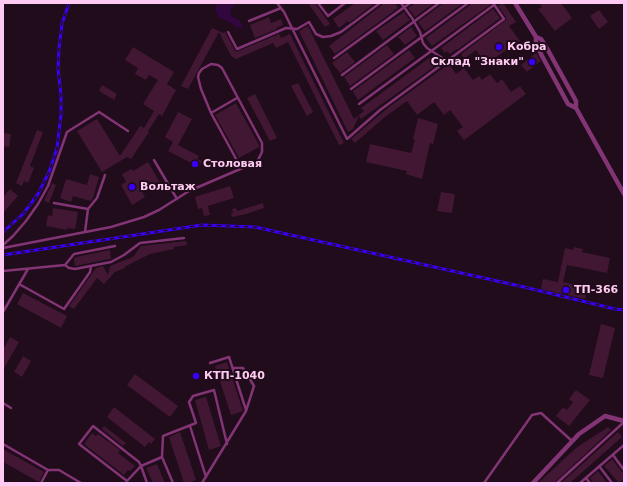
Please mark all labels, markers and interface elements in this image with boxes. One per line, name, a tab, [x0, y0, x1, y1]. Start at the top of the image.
place label: Кобра	[507, 40, 547, 54]
marker: Кобра	[494, 42, 504, 52]
place label: Склад "Знаки"	[431, 55, 524, 69]
marker: Склад "Знаки"	[527, 57, 537, 67]
place label: Столовая	[203, 157, 262, 171]
marker: Столовая	[190, 159, 200, 169]
place label: Вольтаж	[140, 180, 196, 194]
marker: Вольтаж	[127, 182, 137, 192]
place label: ТП-366	[574, 283, 618, 297]
marker: ТП-366	[561, 285, 571, 295]
place label: КТП-1040	[204, 369, 265, 383]
marker: КТП-1040	[191, 371, 201, 381]

